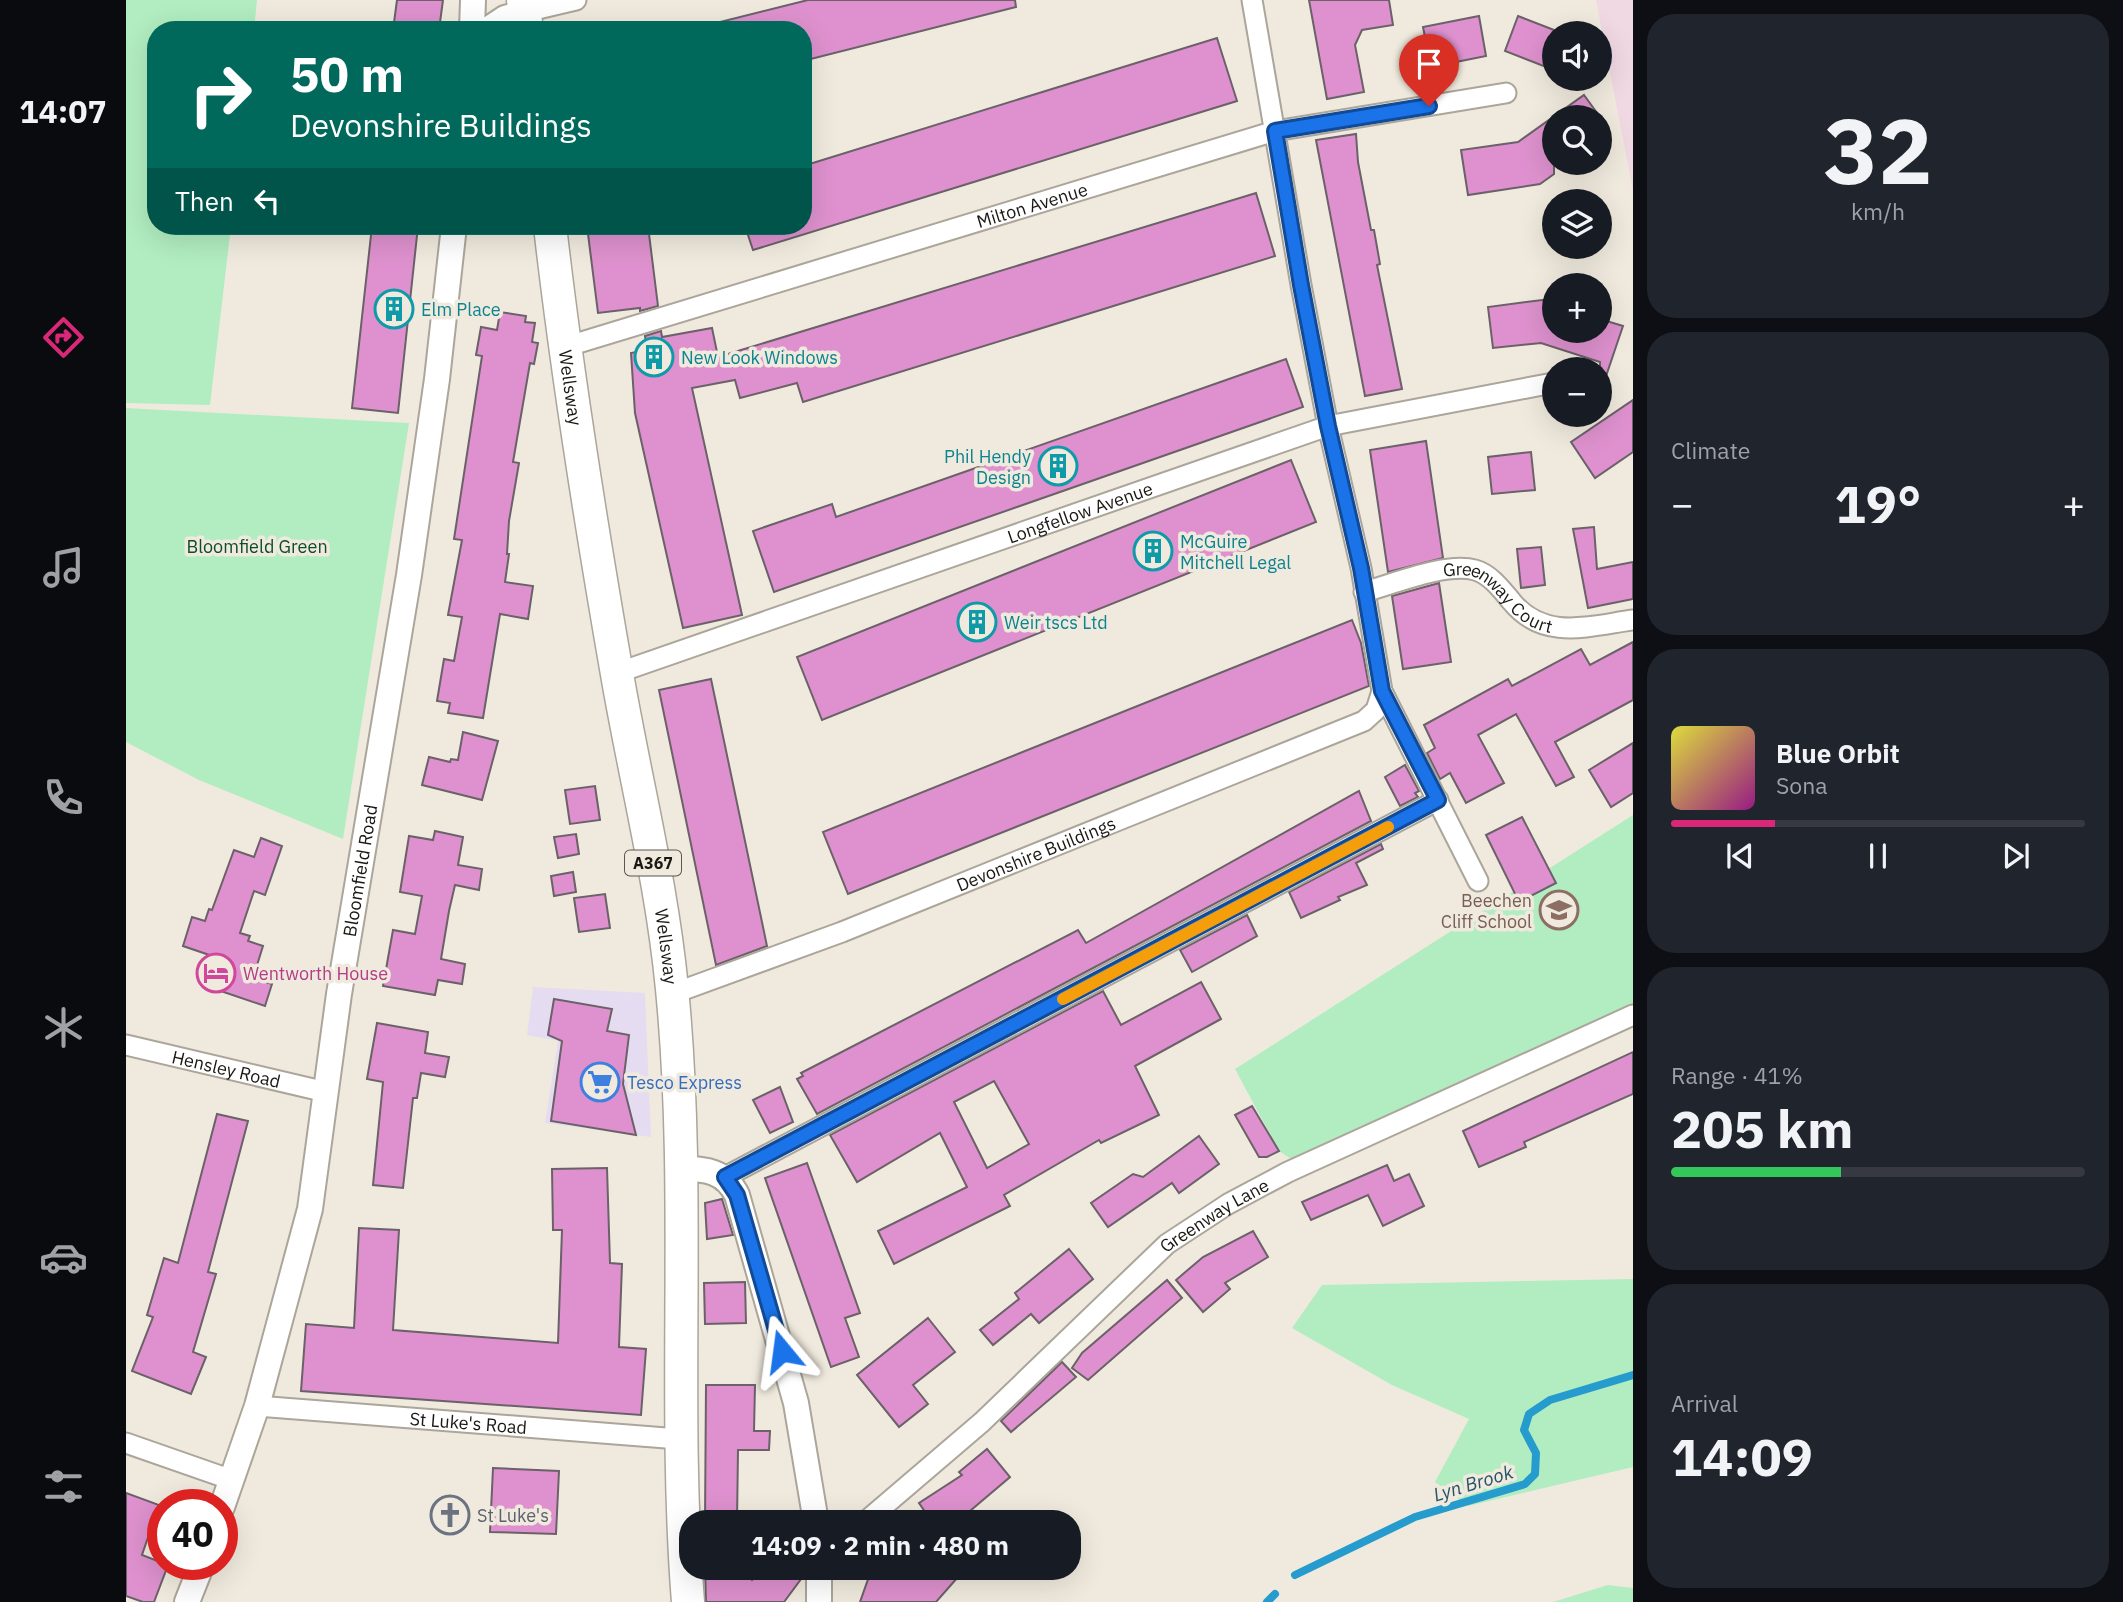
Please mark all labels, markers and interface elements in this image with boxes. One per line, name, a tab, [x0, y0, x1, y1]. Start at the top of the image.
map controls	[1542, 21, 1612, 427]
button: sound	[1542, 21, 1612, 91]
pin	[1399, 34, 1459, 106]
text: 50 m	[290, 42, 404, 105]
icon: arrive	[1410, 45, 1448, 83]
icon: right	[175, 49, 266, 140]
text: 14:07	[19, 90, 107, 132]
text: 32	[1823, 91, 1933, 209]
text: Devonshire Buildings	[290, 104, 592, 146]
button: search	[1542, 105, 1612, 175]
street label: Milton Avenue	[974, 177, 1090, 233]
icon: left	[248, 182, 286, 220]
text: Then	[175, 184, 234, 218]
button: layers	[1542, 189, 1612, 259]
text: km/h	[1851, 196, 1905, 226]
button: +	[1542, 273, 1612, 343]
building icon: Elm Place	[373, 288, 415, 330]
place label: Elm Place	[421, 298, 501, 321]
icon: directions	[39, 313, 88, 362]
building icon: New Look Windows	[633, 336, 675, 378]
place label: New Look Windows	[681, 346, 838, 369]
street label: Wellsway	[554, 348, 588, 427]
button: −	[1542, 357, 1612, 427]
text: Climate	[1671, 435, 1750, 465]
place label: Phil Hendy Design	[944, 445, 1031, 489]
building icon: Phil Hendy Design	[1037, 445, 1079, 487]
text: 19°	[1835, 470, 1921, 537]
street label: Longfellow Avenue	[1004, 476, 1156, 548]
text: −	[1671, 479, 1694, 528]
text: +	[2062, 479, 2085, 528]
building icon: McGuire Mitchell Legal	[1132, 530, 1174, 572]
place label: McGuire Mitchell Legal	[1180, 530, 1291, 574]
park label: Bloomfield Green	[186, 535, 328, 558]
icon: music	[39, 543, 88, 592]
street label: Greenway Court	[1442, 557, 1555, 638]
building icon: Weir tscs Ltd	[956, 601, 998, 643]
place label: Weir tscs Ltd	[1004, 611, 1108, 634]
text: Blue Orbit	[1776, 736, 1900, 770]
text: Sona	[1776, 770, 1828, 800]
icon: phone	[39, 773, 88, 822]
street label: Bloomfield Road	[337, 803, 382, 938]
street label: Devonshire Buildings	[953, 811, 1119, 896]
icon: previous	[1721, 837, 1759, 875]
icon: pause	[1859, 837, 1897, 875]
icon: next	[1997, 837, 2035, 875]
road number: A367	[625, 850, 681, 876]
place label: Beechen Cliff School	[1441, 889, 1532, 933]
school or university icon: Beechen Cliff School	[1538, 889, 1580, 931]
street label: Wellsway	[650, 907, 683, 985]
hotel icon: Wentworth House	[195, 952, 237, 994]
place label: Wentworth House	[243, 962, 388, 985]
icon: climate	[39, 1003, 88, 1052]
street label: Hensley Road	[170, 1045, 283, 1092]
text: Range · 41%	[1671, 1060, 1803, 1090]
supermarket icon: Tesco Express	[579, 1061, 621, 1103]
place label: Tesco Express	[627, 1071, 742, 1094]
text: 205 km	[1671, 1095, 1853, 1162]
street label: Greenway Lane	[1154, 1173, 1273, 1257]
icon: car	[39, 1233, 88, 1282]
position arrow	[745, 1314, 819, 1388]
text: Arrival	[1671, 1388, 1738, 1418]
street label: St Luke's Road	[409, 1406, 528, 1439]
text: 14:09	[1671, 1423, 1813, 1490]
water label: Lyn Brook	[1430, 1459, 1517, 1507]
icon: filters	[39, 1462, 88, 1511]
speed limit sign: 40	[147, 1489, 238, 1580]
church icon: St Luke's	[429, 1494, 471, 1536]
place label: St Luke's	[477, 1504, 549, 1527]
text: 14:09 · 2 min · 480 m	[751, 1528, 1009, 1562]

